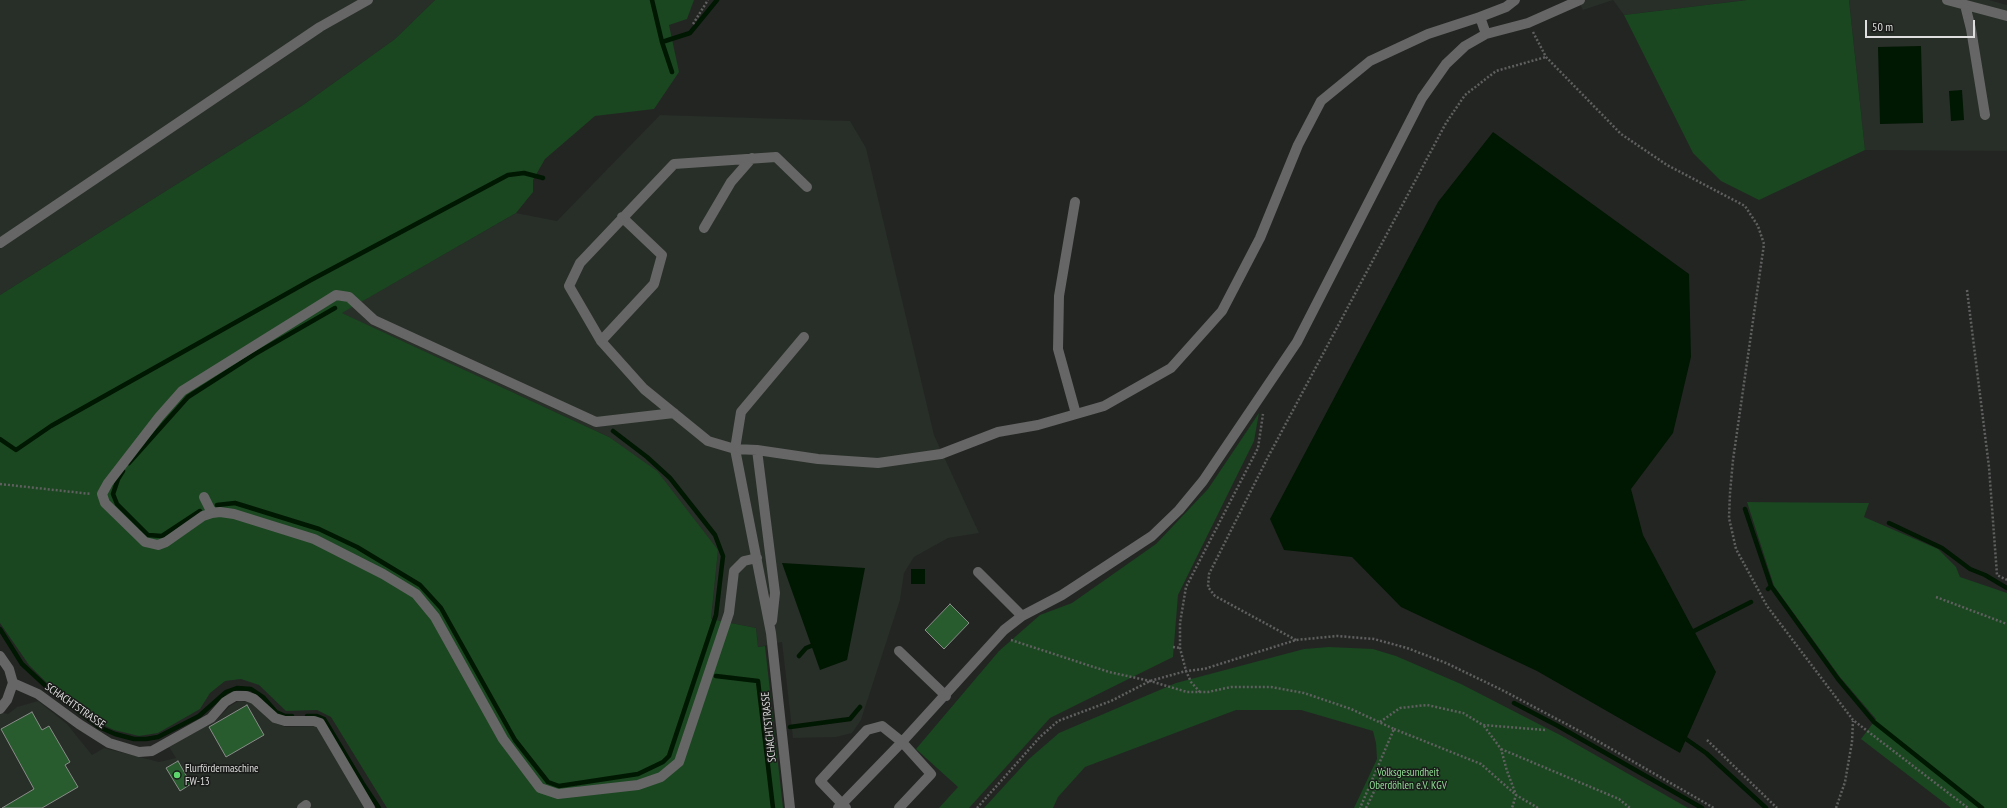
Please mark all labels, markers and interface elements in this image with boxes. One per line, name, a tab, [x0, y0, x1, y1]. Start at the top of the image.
scale bar	[1867, 12, 1977, 38]
text: 50 m	[1872, 19, 1893, 34]
street label: SCHACHTSTRASSE	[42, 680, 108, 732]
street label: SCHACHTSTRASSE	[759, 691, 779, 763]
place label: Flurfördermaschine FW-13	[185, 762, 259, 788]
park label: Volksgesundheit Oberdöhlen e.V. KGV	[1369, 766, 1447, 792]
marker: Flurfördermaschine FW-13	[172, 770, 182, 780]

